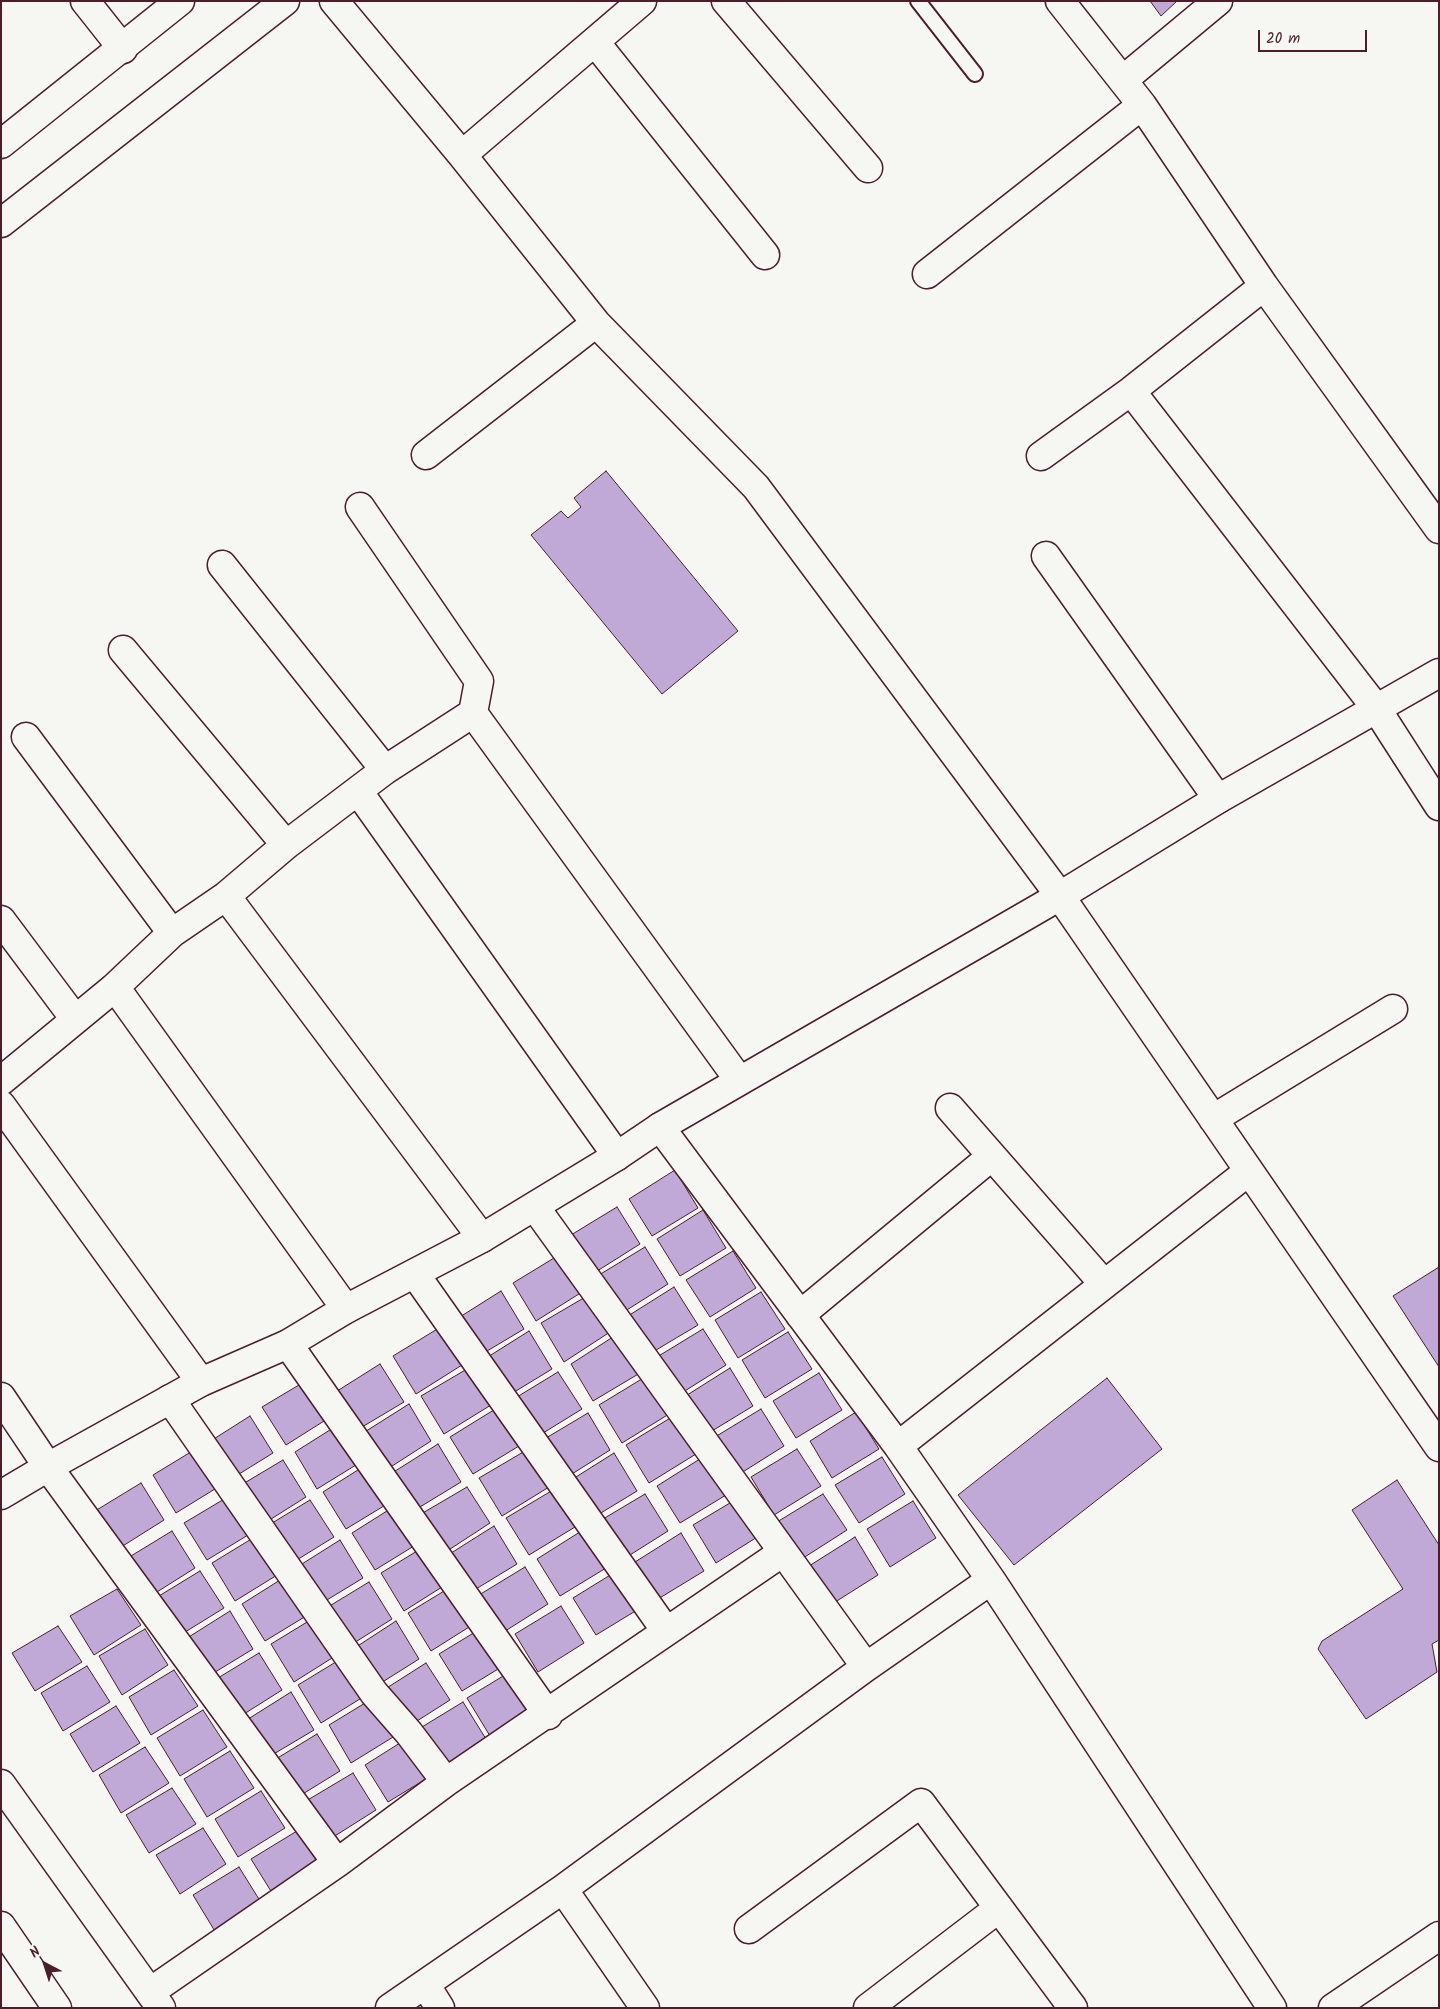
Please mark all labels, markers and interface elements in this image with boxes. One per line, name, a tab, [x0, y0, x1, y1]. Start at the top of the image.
scale bar	[1260, 20, 1369, 52]
text: 20 m	[1266, 27, 1300, 51]
north arrow	[20, 1939, 70, 1989]
text: N	[25, 1941, 46, 1964]

